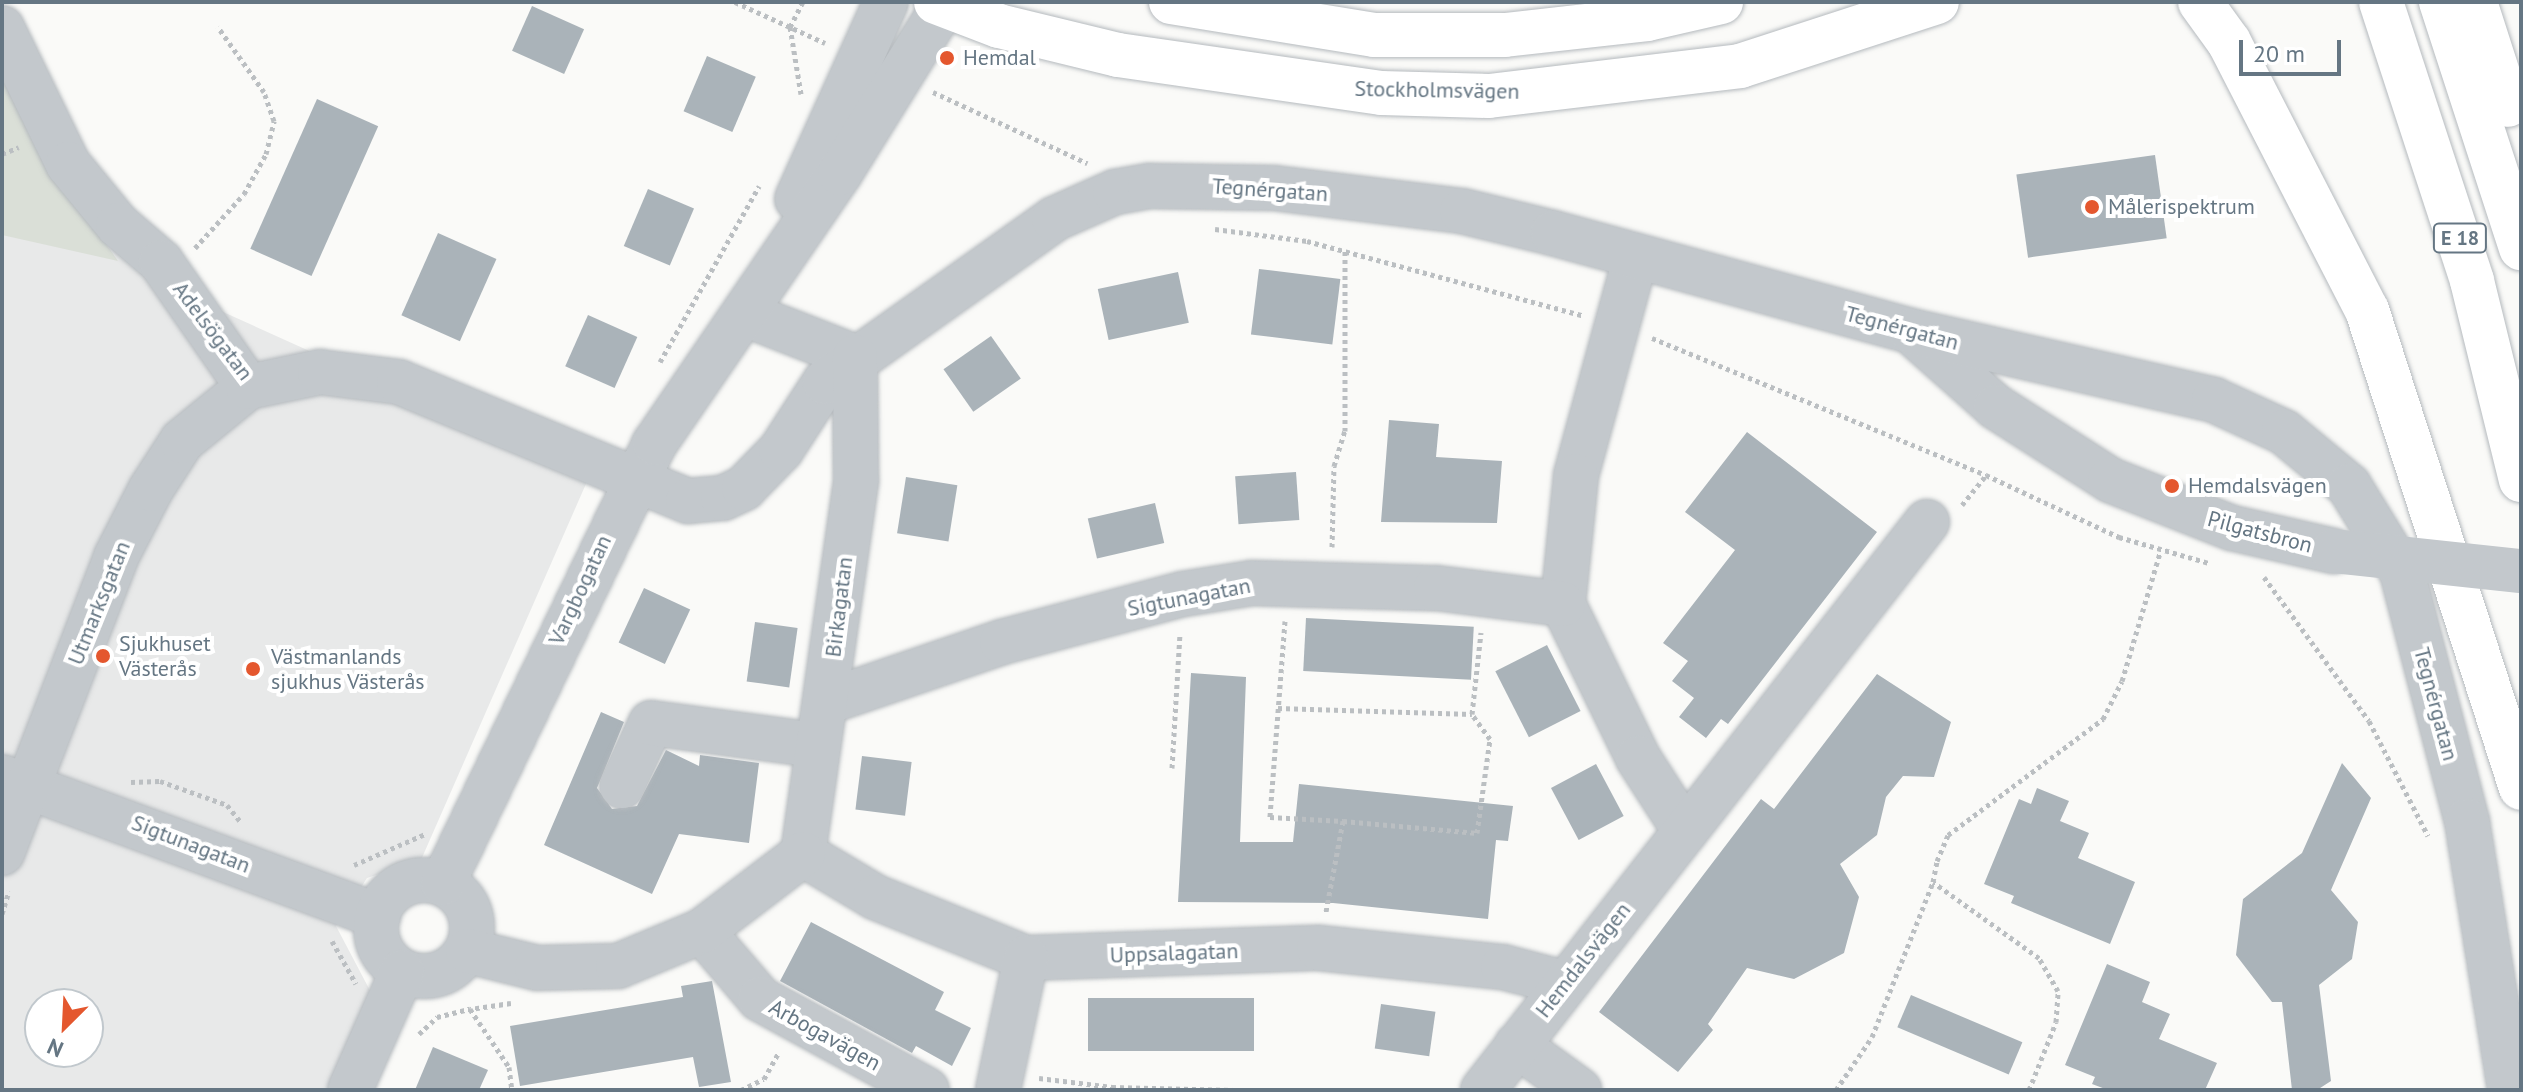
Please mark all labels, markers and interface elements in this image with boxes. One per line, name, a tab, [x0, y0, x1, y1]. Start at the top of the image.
scale bar	[2243, 24, 2345, 74]
text: 20 m	[2253, 38, 2305, 69]
place label: Hemdal	[963, 45, 1036, 71]
marker: Hemdal	[938, 49, 956, 67]
street label: Stockholmsvägen	[1354, 75, 1520, 105]
street label: Tegnérgatan	[1211, 173, 1329, 207]
place label: Målerispektrum	[2108, 194, 2255, 220]
marker: Målerispektrum	[2083, 198, 2101, 216]
road number: E 18	[2432, 222, 2488, 254]
street label: Adelsögatan	[167, 277, 259, 385]
street label: Tegnérgatan	[1843, 300, 1961, 356]
place label: Hemdalsvägen	[2188, 473, 2327, 499]
marker: Hemdalsvägen	[2163, 477, 2181, 495]
street label: Pilgatsbron	[2205, 505, 2315, 559]
street label: Vargbogatan	[543, 531, 617, 649]
street label: Utmarksgatan	[62, 537, 136, 669]
street label: Birkagatan	[820, 555, 858, 659]
street label: Sigtunagatan	[1125, 572, 1253, 622]
place label: Sjukhuset Västerås	[119, 630, 211, 682]
place label: Västmanlands sjukhus Västerås	[271, 643, 425, 694]
street label: Tegnérgatan	[2408, 645, 2464, 763]
marker: Sjukhuset Västerås	[94, 647, 112, 665]
marker: Västmanlands sjukhus Västerås	[242, 658, 264, 680]
street label: Sigtunagatan	[128, 809, 254, 879]
street label: Hemdalsvägen	[1530, 897, 1636, 1023]
street label: Uppsalagatan	[1109, 938, 1239, 968]
north arrow	[24, 988, 104, 1068]
street label: Arbogavägen	[765, 994, 885, 1076]
text: N	[43, 1032, 67, 1064]

